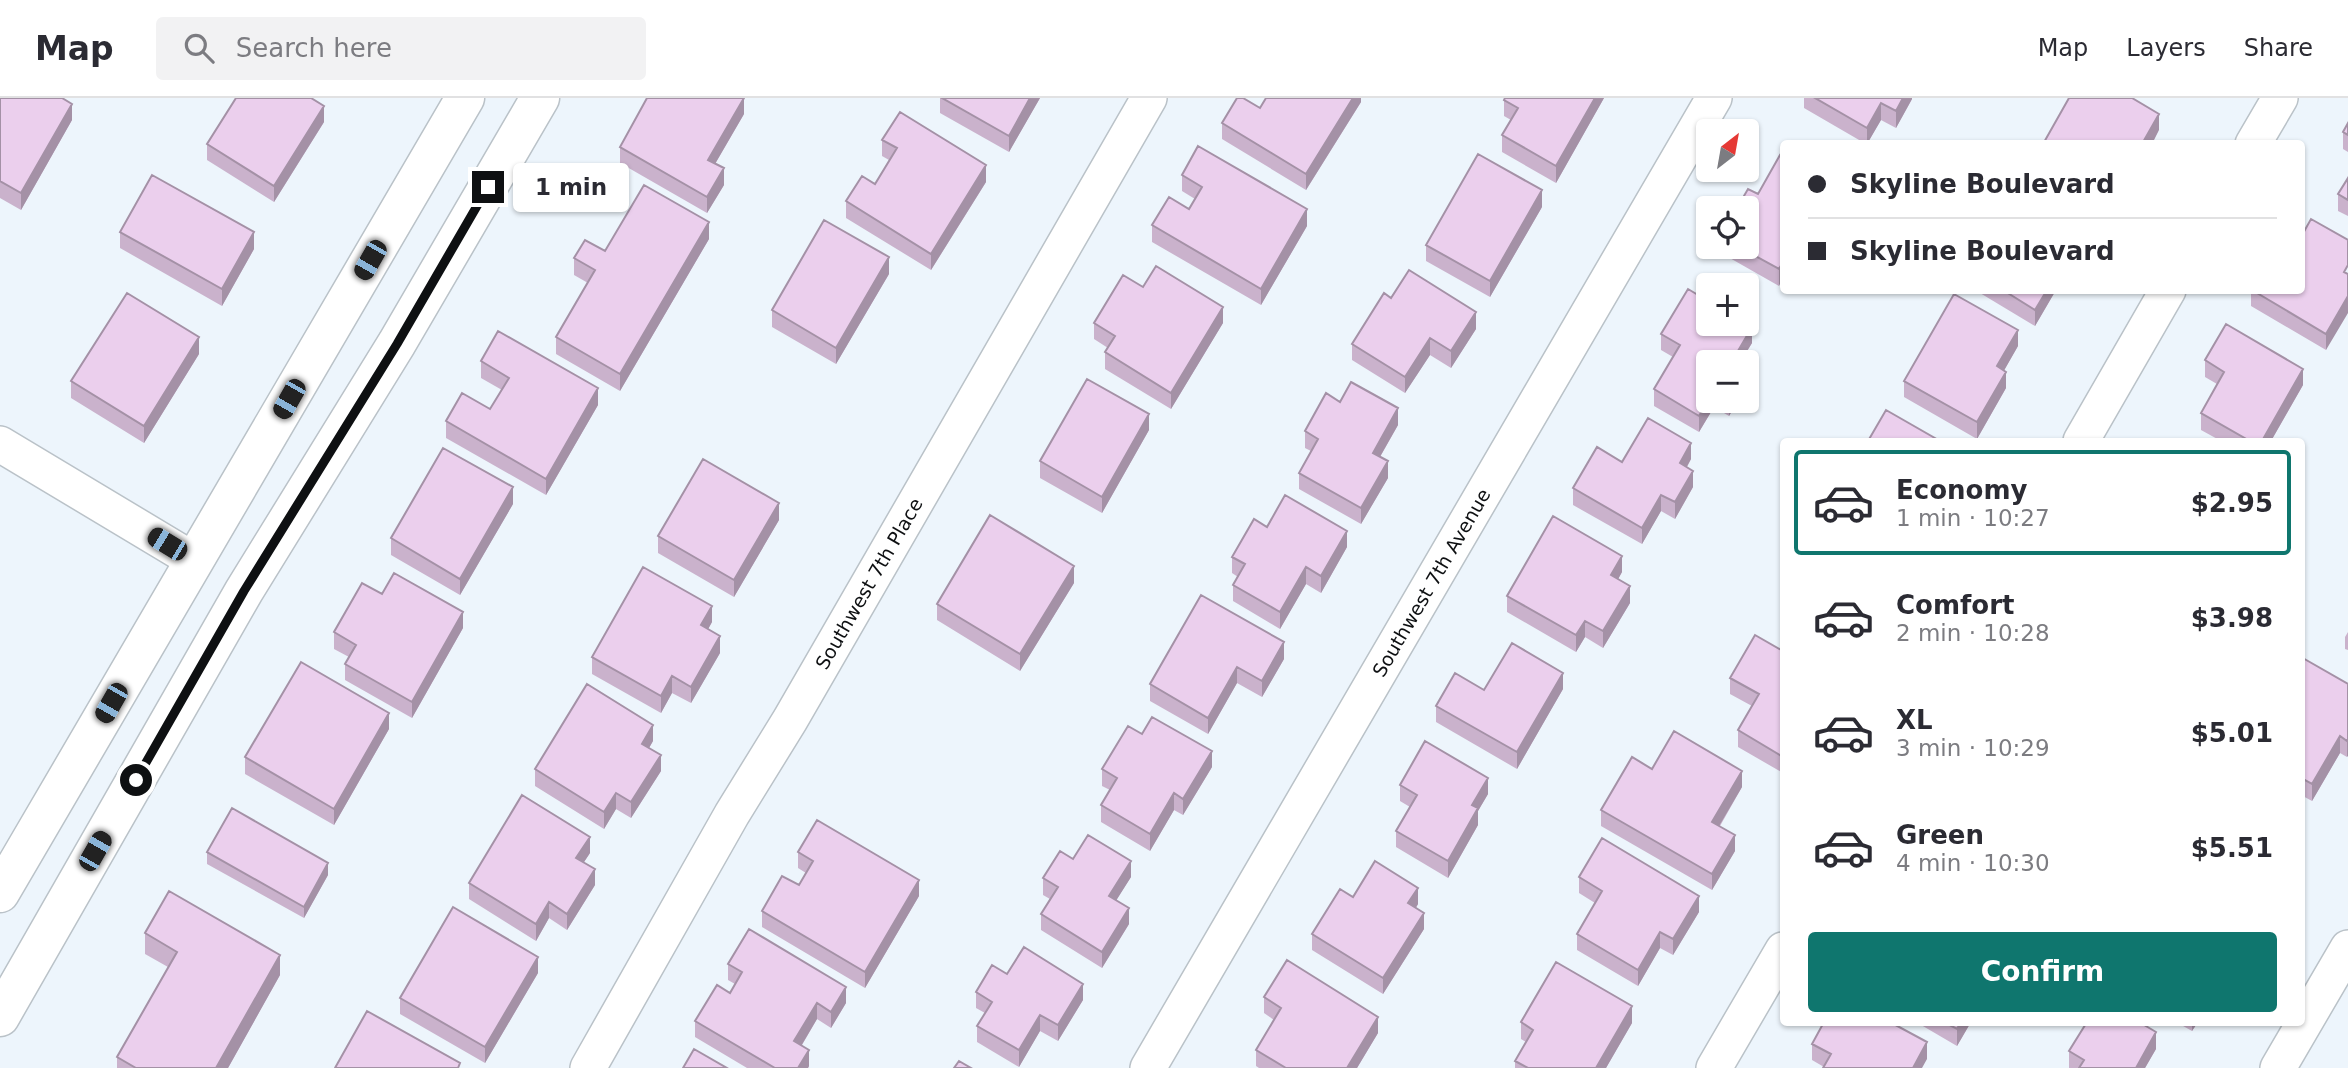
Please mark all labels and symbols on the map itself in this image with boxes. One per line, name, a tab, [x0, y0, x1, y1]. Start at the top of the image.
north arrow	[1696, 119, 1759, 182]
callout: 1 min	[512, 162, 628, 212]
route end	[472, 171, 504, 203]
car	[351, 237, 390, 283]
car	[270, 376, 309, 422]
street label: Southwest 7th Avenue	[1368, 485, 1495, 681]
street label: Southwest 7th Place	[811, 494, 927, 673]
car	[144, 524, 191, 564]
car	[92, 680, 131, 726]
route start	[120, 764, 152, 796]
car	[76, 828, 115, 874]

